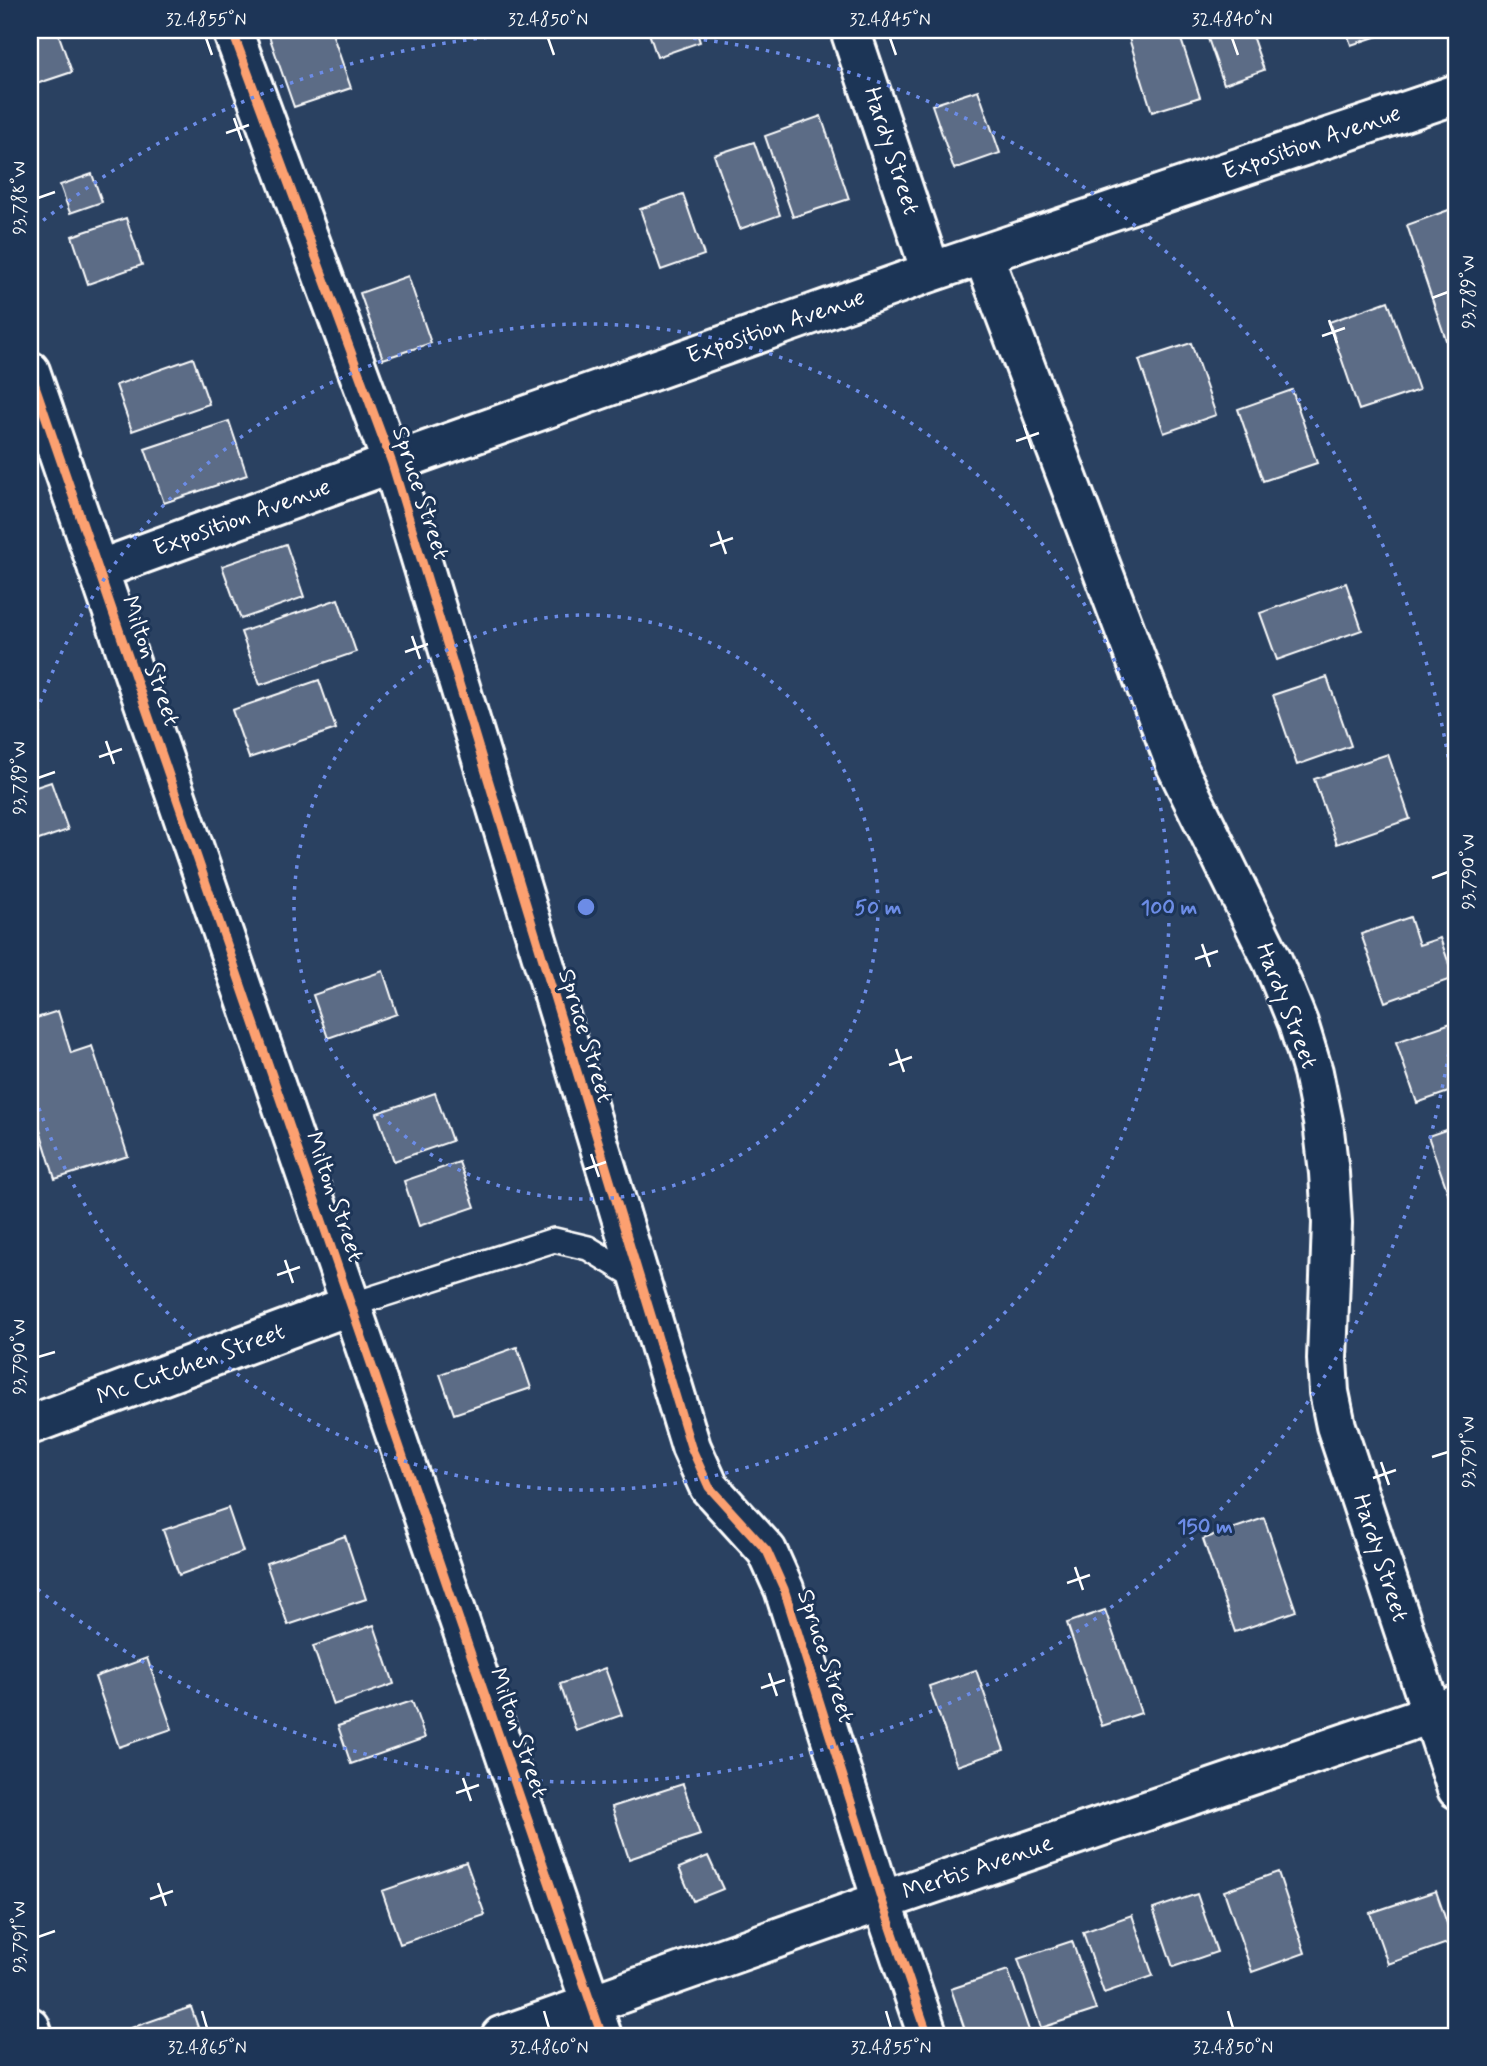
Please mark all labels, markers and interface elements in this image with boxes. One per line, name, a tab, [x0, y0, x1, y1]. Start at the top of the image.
text: 32.4855°N	[165, 8, 247, 32]
text: 32.4850°N	[508, 8, 588, 32]
text: 32.4845°N	[849, 8, 931, 32]
text: 32.4840°N	[1192, 8, 1272, 32]
street label: Hardy Street	[856, 83, 926, 219]
street label: Exposition Avenue	[1219, 98, 1405, 188]
text: 93.788°W	[8, 161, 32, 235]
text: 93.789°W	[1457, 255, 1481, 329]
street label: Exposition Avenue	[683, 282, 869, 372]
street label: Spruce Street	[384, 422, 456, 564]
street label: Exposition Avenue	[149, 472, 335, 564]
street label: Milton Street	[113, 592, 187, 730]
text: 93.789°W	[8, 741, 32, 815]
text: 93.790°W	[1457, 834, 1481, 910]
text: 50 m	[855, 894, 902, 922]
text: 100 m	[1141, 894, 1197, 922]
centre of rings	[574, 895, 598, 919]
street label: Hardy Street	[1248, 939, 1324, 1073]
street label: Spruce Street	[550, 965, 620, 1107]
street label: Milton Street	[297, 1128, 371, 1266]
street label: Mc Cutchen Street	[93, 1317, 289, 1413]
text: 93.790°W	[8, 1319, 32, 1395]
text: 93.791°W	[1457, 1416, 1481, 1488]
street label: Hardy Street	[1345, 1490, 1415, 1626]
text: 150 m	[1177, 1513, 1233, 1541]
street label: Spruce Street	[789, 1585, 861, 1727]
street label: Milton Street	[481, 1664, 555, 1802]
street label: Mertis Avenue	[899, 1828, 1058, 1908]
text: 93.791°W	[8, 1901, 32, 1973]
text: 32.4865°N	[167, 2036, 247, 2060]
text: 32.4860°N	[510, 2036, 588, 2060]
text: 32.4855°N	[850, 2036, 932, 2060]
text: 32.4850°N	[1193, 2036, 1273, 2060]

